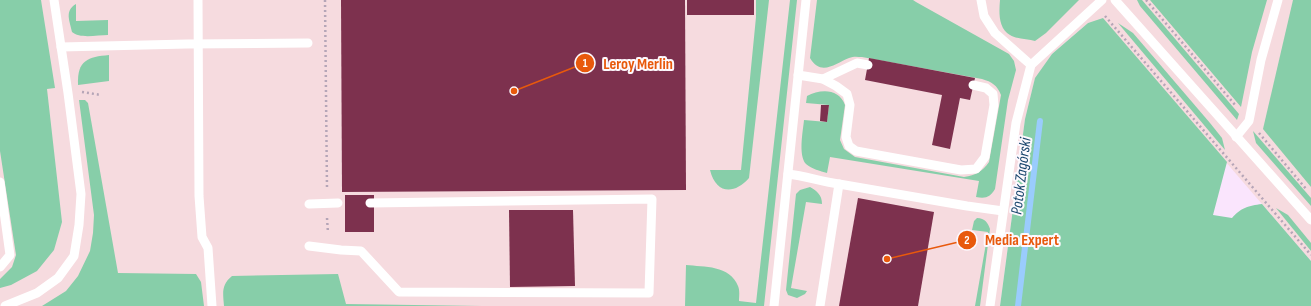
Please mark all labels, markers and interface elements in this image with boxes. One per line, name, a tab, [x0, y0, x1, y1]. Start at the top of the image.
callout: Leroy Merlin	[575, 49, 681, 77]
text: Leroy Merlin	[603, 55, 673, 74]
text: 1	[583, 56, 588, 71]
water label: Potok Zagórski	[1007, 136, 1036, 216]
callout: Media Expert	[957, 226, 1067, 254]
text: Media Expert	[985, 231, 1059, 250]
text: 2	[964, 233, 970, 248]

